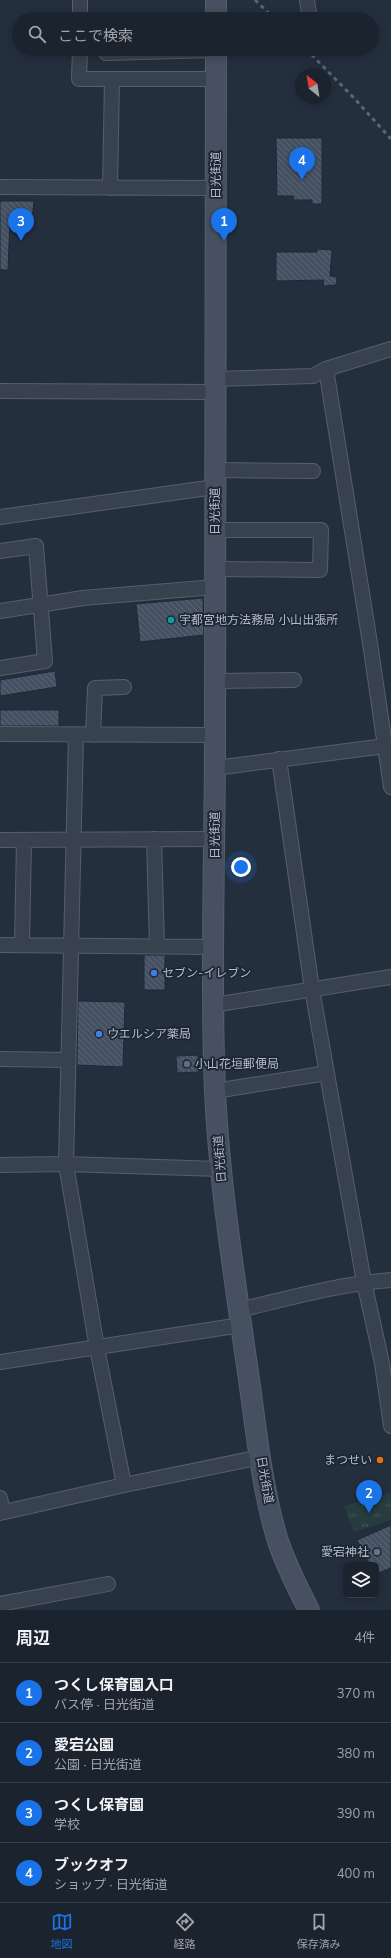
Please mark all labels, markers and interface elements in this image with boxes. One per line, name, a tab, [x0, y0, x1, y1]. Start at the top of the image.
search box	[12, 12, 379, 56]
icon: search	[26, 23, 48, 45]
text: ここで検索	[58, 26, 133, 45]
north arrow	[295, 68, 331, 104]
pin: 4	[289, 147, 315, 180]
street label: 日光街道	[208, 151, 223, 199]
pin: 3	[8, 208, 34, 241]
pin: 1	[211, 208, 237, 241]
street label: 日光街道	[207, 487, 222, 535]
place label: 宇都宮地方法務局 小山出張所	[179, 612, 338, 627]
marker: 宇都宮地方法務局 小山出張所	[166, 615, 176, 625]
street label: 日光街道	[207, 811, 222, 859]
your location	[231, 857, 251, 877]
place label: セブン-イレブン	[162, 965, 251, 980]
marker: セブン-イレブン	[149, 968, 159, 978]
place label: ウエルシア薬局	[107, 1026, 191, 1041]
marker: ウエルシア薬局	[94, 1029, 104, 1039]
place label: 小山花垣郵便局	[195, 1056, 279, 1071]
marker: 小山花垣郵便局	[182, 1059, 192, 1069]
street label: 日光街道	[210, 1134, 229, 1184]
place label: まつせい	[324, 1452, 372, 1467]
street label: 日光街道	[254, 1455, 277, 1505]
marker: まつせい	[375, 1455, 385, 1465]
pin: 2	[356, 1480, 382, 1513]
place label: 愛宕神社	[321, 1544, 369, 1559]
marker: 愛宕神社	[372, 1547, 382, 1557]
map controls	[343, 1562, 379, 1598]
button: layers	[343, 1562, 379, 1598]
text: 周辺	[16, 1627, 50, 1648]
text: 4件	[354, 1629, 375, 1645]
text: つくし保育園入口	[54, 1675, 174, 1694]
text: 1	[25, 1685, 33, 1701]
text: 370 m	[337, 1685, 375, 1701]
text: バス停 · 日光街道	[54, 1696, 155, 1712]
text: 愛宕公園	[54, 1735, 114, 1754]
text: 2	[25, 1745, 33, 1761]
text: 380 m	[337, 1745, 375, 1761]
text: 公園 · 日光街道	[54, 1756, 142, 1772]
text: つくし保育園	[54, 1795, 144, 1814]
text: 3	[25, 1805, 33, 1821]
text: 390 m	[337, 1805, 375, 1821]
text: 学校	[54, 1816, 80, 1832]
text: ブックオフ	[54, 1855, 129, 1874]
text: 4	[25, 1865, 33, 1881]
text: 400 m	[337, 1865, 375, 1881]
text: ショップ · 日光街道	[54, 1876, 168, 1892]
tab: 地図	[51, 1911, 73, 1951]
tab: 経路	[174, 1911, 196, 1951]
tab: 保存済み	[297, 1911, 341, 1951]

